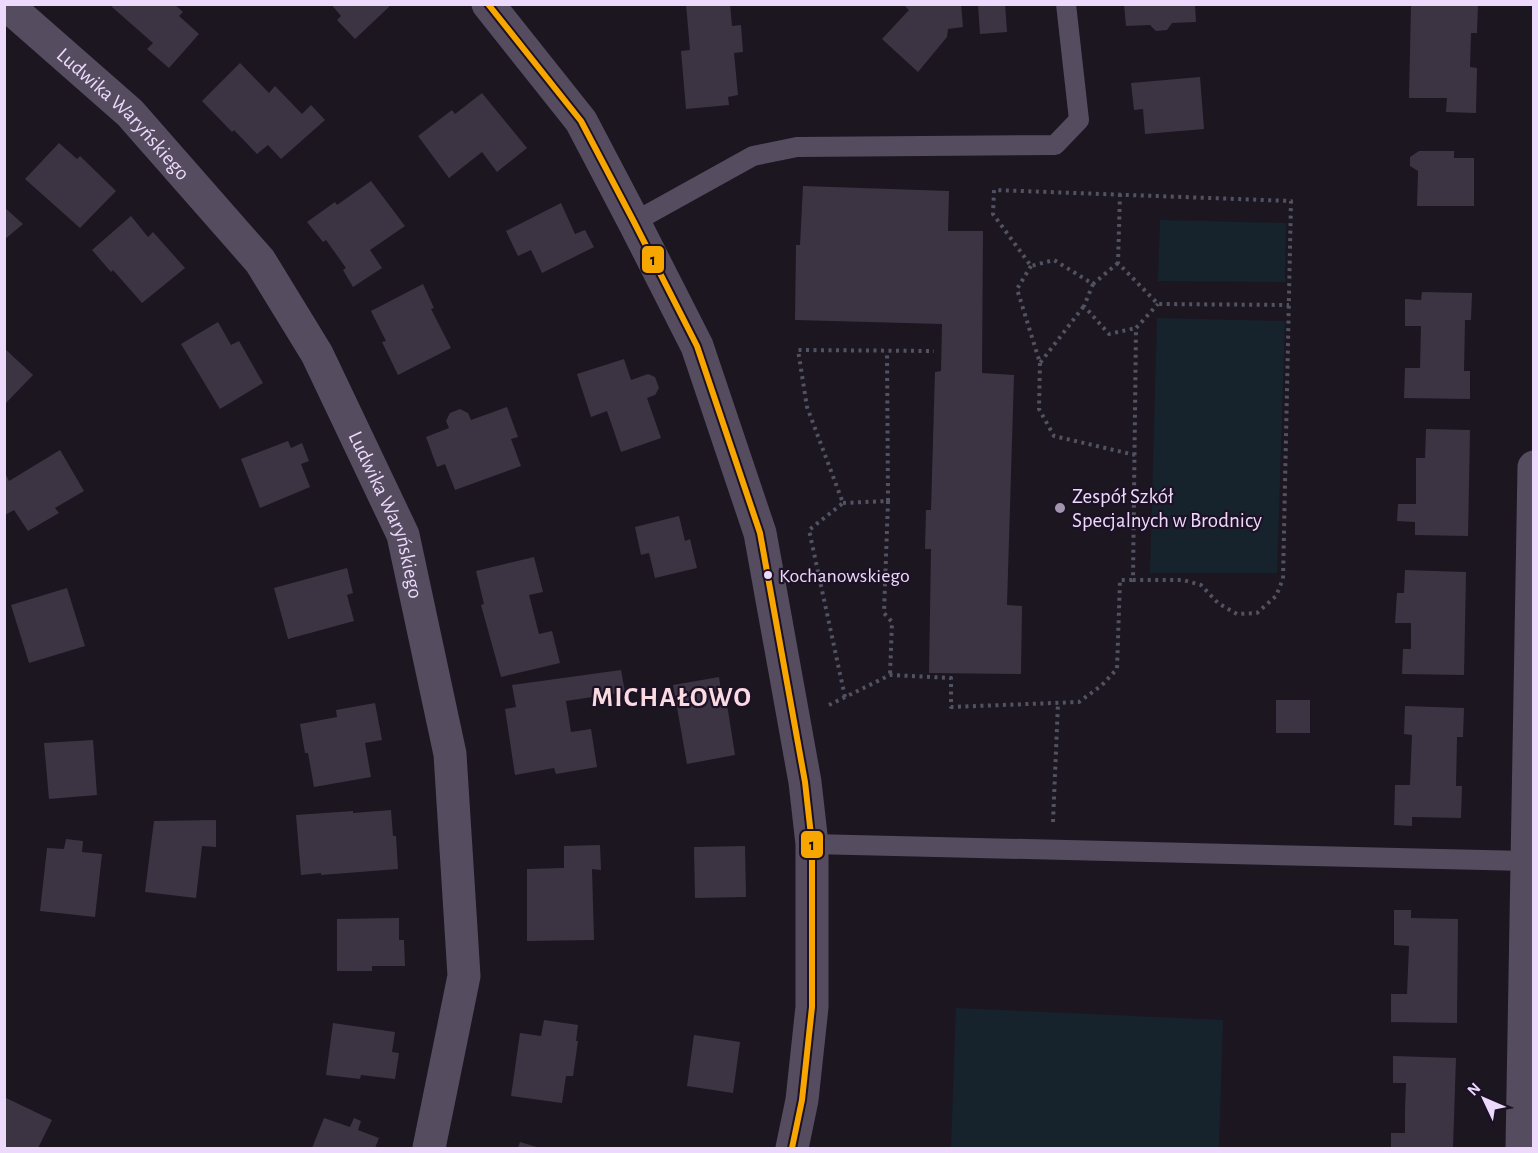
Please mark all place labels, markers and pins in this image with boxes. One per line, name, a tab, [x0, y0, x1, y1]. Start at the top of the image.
place label: Zespół Szkół Specjalnych w Brodnicy	[1072, 486, 1262, 531]
marker: Zespół Szkół Specjalnych w Brodnicy	[1053, 501, 1067, 515]
place label: Kochanowskiego	[779, 566, 910, 586]
marker: Kochanowskiego	[762, 569, 774, 581]

